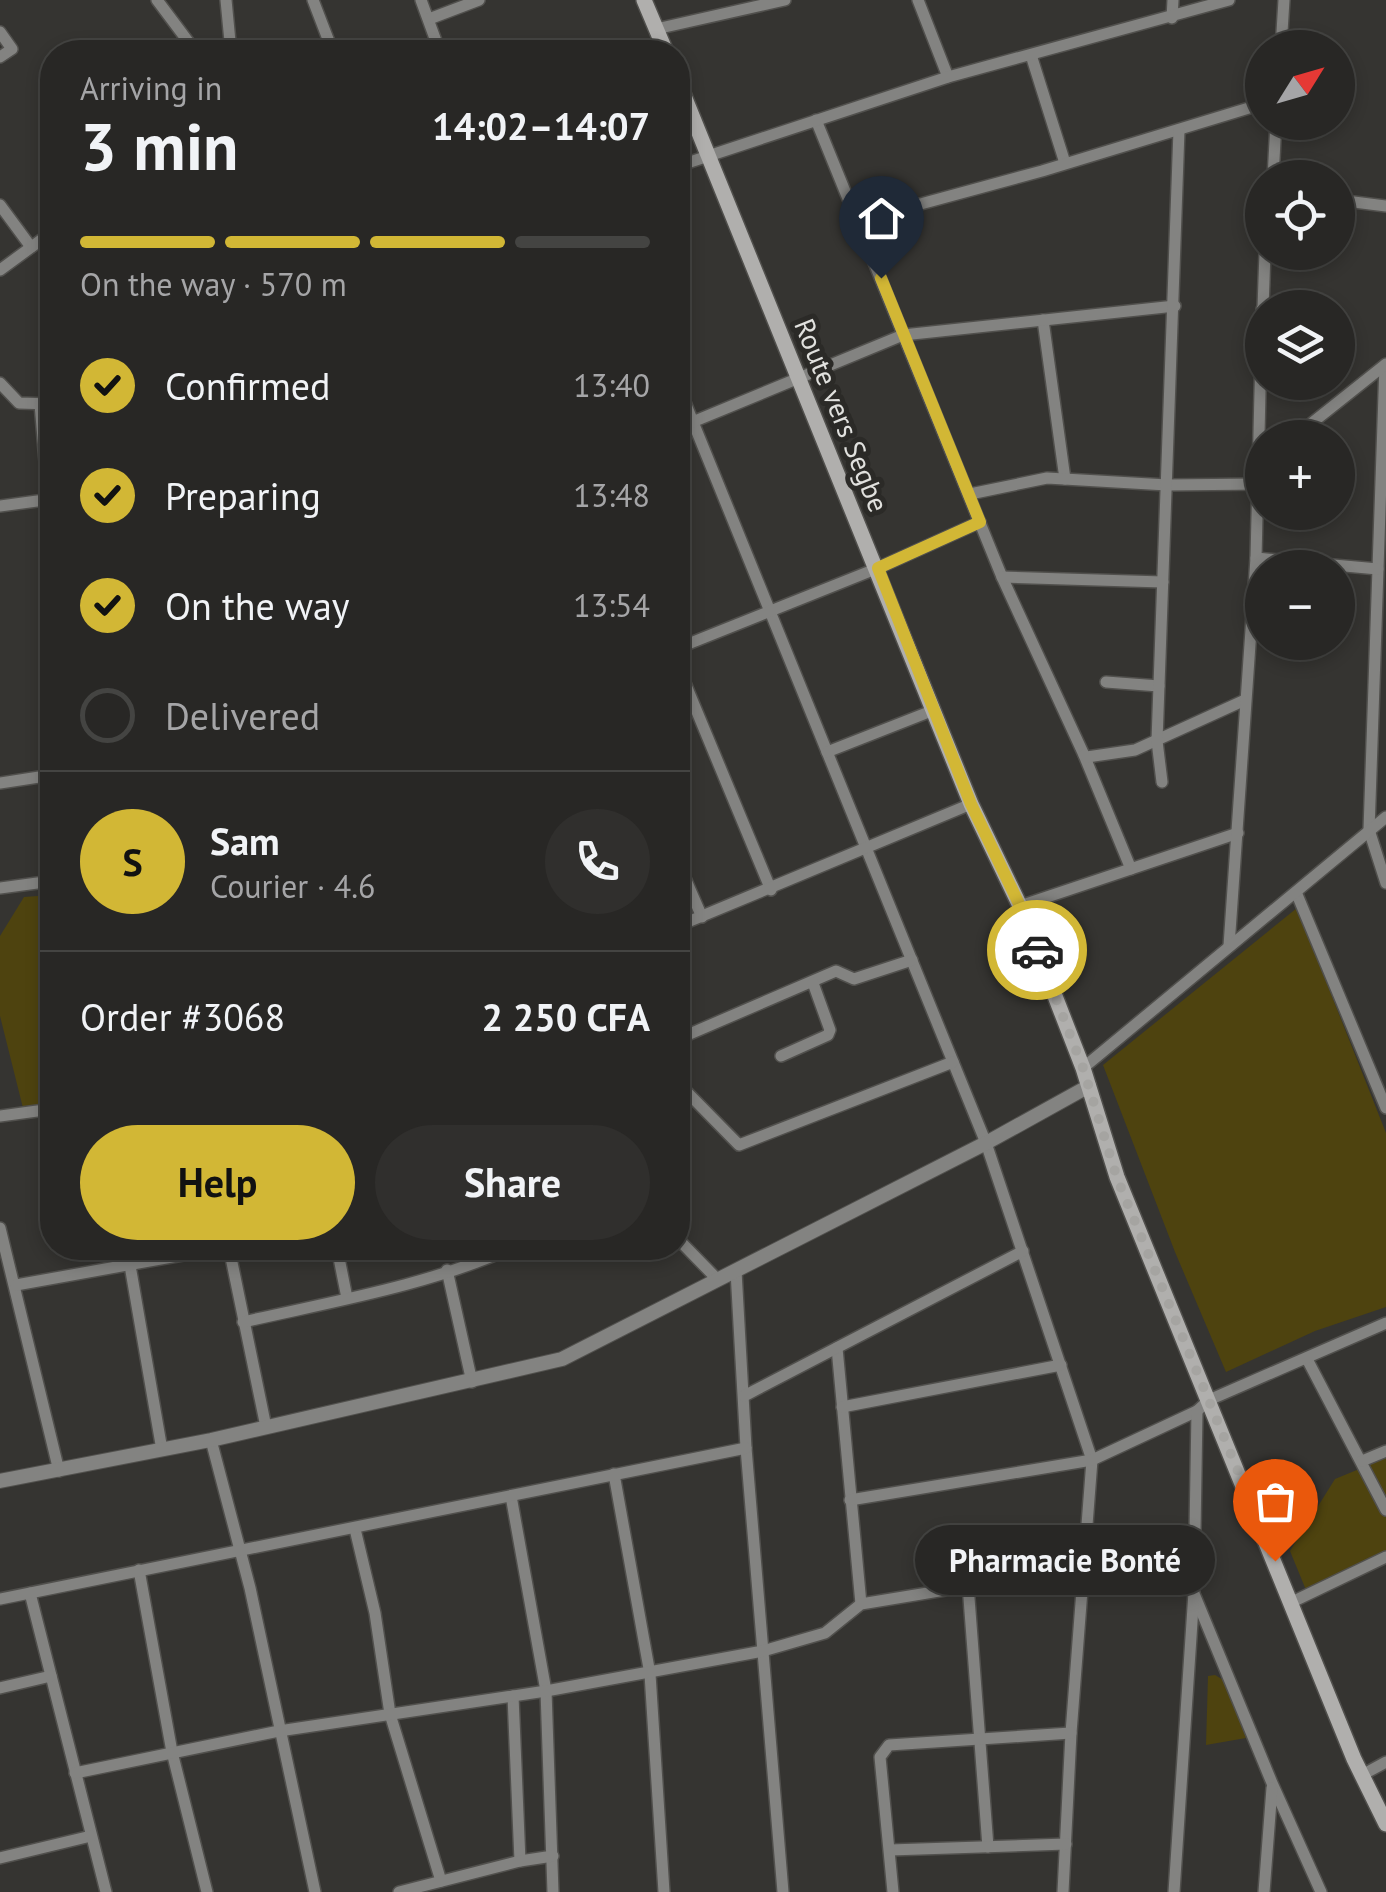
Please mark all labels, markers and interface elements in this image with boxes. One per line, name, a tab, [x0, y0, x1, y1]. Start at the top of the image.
north arrow	[1245, 30, 1355, 140]
map controls	[1245, 30, 1355, 660]
text: Arriving in	[80, 67, 222, 109]
text: 14:02–14:07	[432, 101, 650, 150]
text: 3 min	[80, 104, 239, 188]
button: locate	[1245, 160, 1355, 270]
pin	[839, 176, 924, 279]
icon: home	[854, 191, 909, 246]
text: On the way · 570 m	[80, 263, 347, 305]
button: layers	[1245, 290, 1355, 400]
street label: Route vers Segbe	[786, 313, 898, 517]
icon: check	[80, 358, 135, 413]
text: Confirmed	[165, 361, 331, 410]
text: 13:40	[573, 364, 650, 406]
button: +	[1245, 420, 1355, 530]
icon: check	[80, 468, 135, 523]
text: Preparing	[165, 471, 321, 520]
text: 13:48	[573, 474, 650, 516]
button: −	[1245, 550, 1355, 660]
icon: check	[80, 578, 135, 633]
text: On the way	[165, 581, 350, 630]
text: 13:54	[573, 584, 650, 626]
text: Delivered	[165, 691, 320, 740]
button: phone	[545, 809, 650, 914]
text: Sam	[210, 816, 280, 865]
text: S	[122, 837, 143, 886]
text: Courier · 4.6	[210, 865, 376, 907]
courier	[987, 900, 1087, 1000]
icon: car	[1010, 923, 1065, 978]
text: Order #3068	[80, 992, 285, 1041]
text: 2 250 CFA	[482, 992, 650, 1041]
button: Help	[80, 1125, 355, 1240]
button: Share	[375, 1125, 650, 1240]
pin	[1233, 1459, 1318, 1562]
icon: bag	[1248, 1474, 1303, 1529]
callout: Pharmacie Bonté	[915, 1526, 1215, 1596]
text: Pharmacie Bonté	[949, 1539, 1181, 1581]

